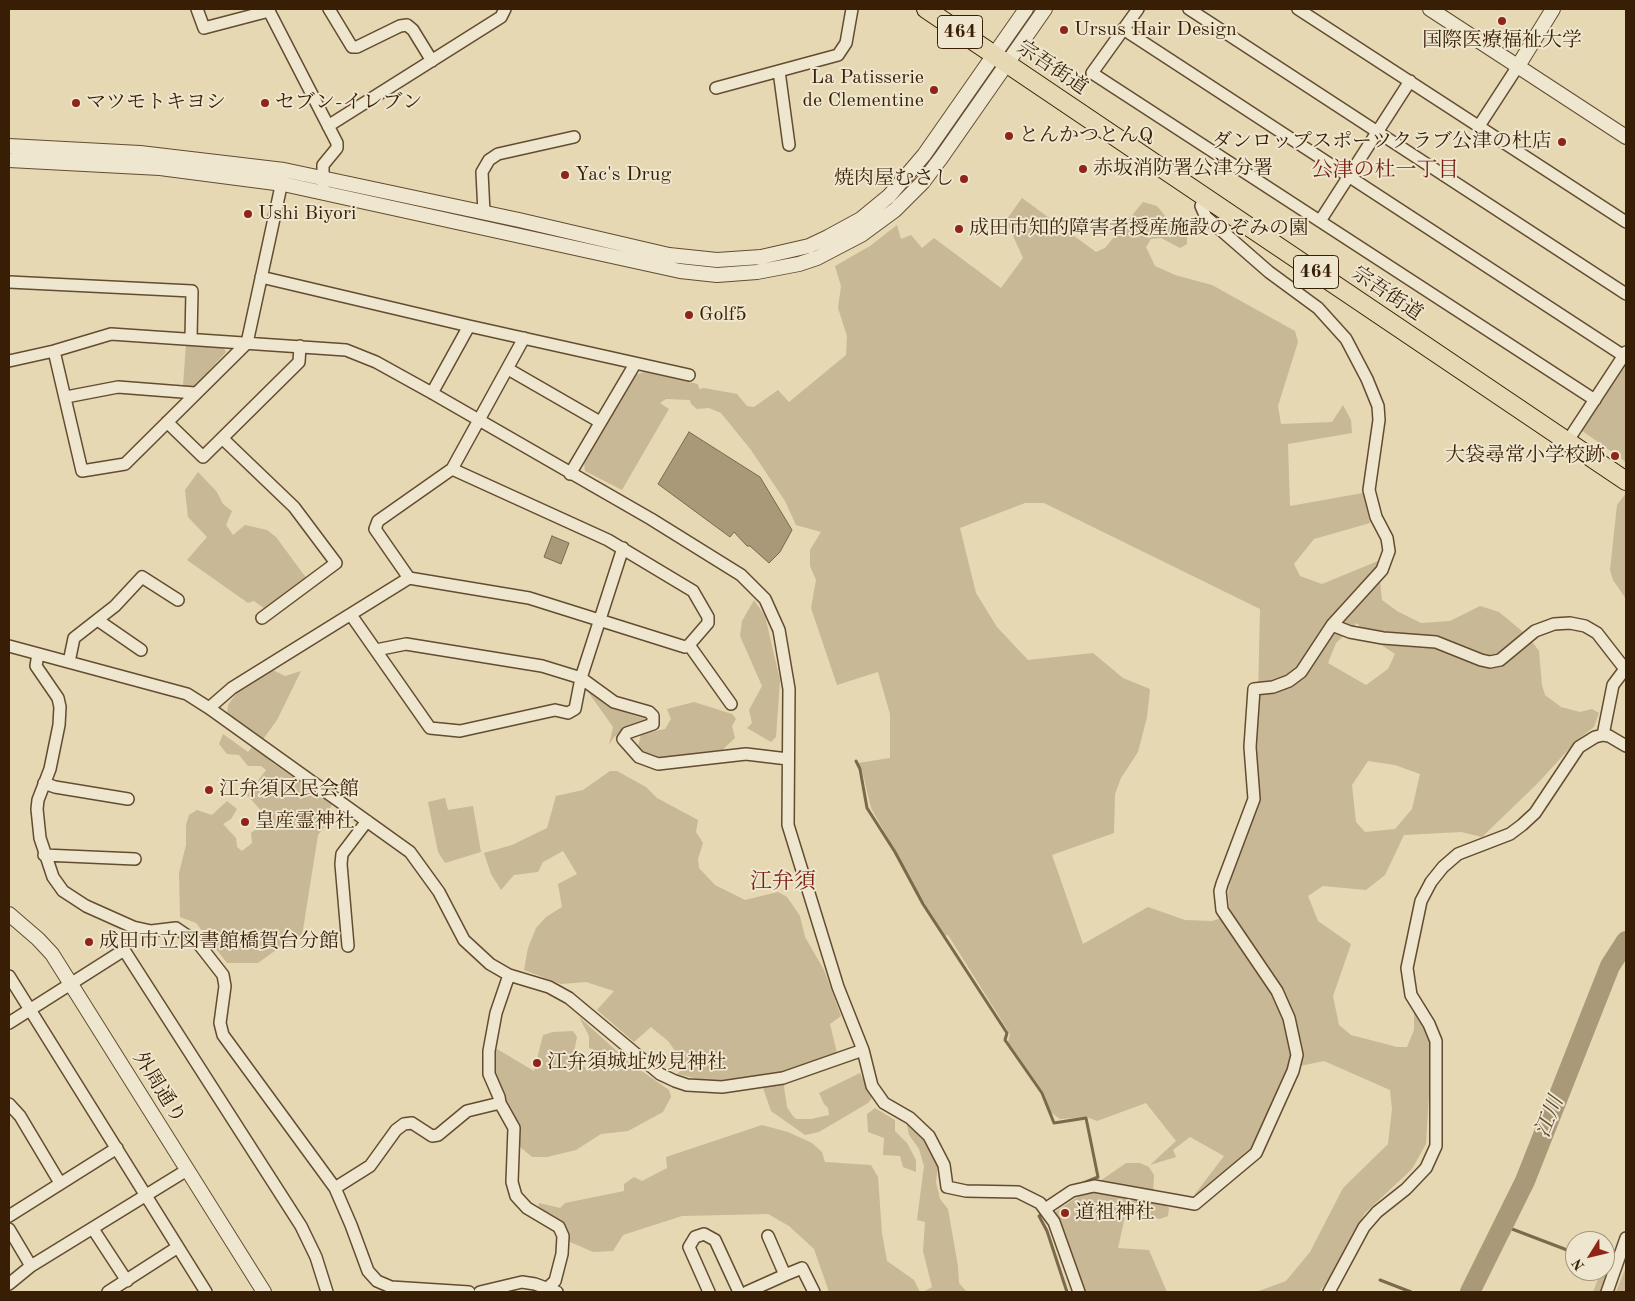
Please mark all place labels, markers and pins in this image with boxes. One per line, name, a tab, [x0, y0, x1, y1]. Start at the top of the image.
marker: 国際医療福祉大学	[1496, 15, 1508, 27]
place label: Ursus Hair Design	[1074, 18, 1237, 42]
marker: Ursus Hair Design	[1058, 24, 1070, 36]
place label: 国際医療福祉大学	[1422, 29, 1582, 53]
place label: La Patisserie de Clementine	[802, 66, 924, 113]
marker: La Patisserie de Clementine	[928, 84, 940, 96]
place label: マツモトキヨシ	[86, 91, 226, 115]
place label: セブン-イレブン	[275, 91, 422, 115]
marker: マツモトキヨシ	[70, 97, 82, 109]
marker: セブン-イレブン	[259, 97, 271, 109]
place label: とんかつとんQ	[1019, 124, 1153, 148]
marker: とんかつとんQ	[1003, 130, 1015, 142]
place label: ダンロップスポーツクラブ公津の杜店	[1212, 130, 1552, 154]
marker: ダンロップスポーツクラブ公津の杜店	[1556, 136, 1568, 148]
place label: 赤坂消防署公津分署	[1093, 157, 1273, 181]
place label: Yac's Drug	[575, 163, 671, 187]
marker: 赤坂消防署公津分署	[1077, 163, 1089, 175]
place label: 焼肉屋むさし	[834, 167, 954, 191]
marker: Yac's Drug	[559, 169, 571, 181]
marker: 焼肉屋むさし	[958, 173, 970, 185]
place label: Ushi Biyori	[258, 202, 357, 226]
marker: Ushi Biyori	[242, 208, 254, 220]
place label: 成田市知的障害者授産施設のぞみの園	[969, 217, 1309, 241]
marker: 成田市知的障害者授産施設のぞみの園	[953, 223, 965, 235]
place label: Golf5	[699, 303, 747, 327]
marker: Golf5	[683, 309, 695, 321]
place label: 大袋尋常小学校跡	[1445, 444, 1605, 468]
marker: 大袋尋常小学校跡	[1609, 450, 1621, 462]
place label: 江弁須区民会館	[219, 778, 359, 802]
marker: 江弁須区民会館	[203, 784, 215, 796]
place label: 皇産霊神社	[255, 810, 355, 834]
marker: 皇産霊神社	[239, 816, 251, 828]
place label: 成田市立図書館橋賀台分館	[99, 930, 339, 954]
marker: 成田市立図書館橋賀台分館	[83, 936, 95, 948]
place label: 江弁須城址妙見神社	[547, 1051, 727, 1075]
marker: 江弁須城址妙見神社	[531, 1057, 543, 1069]
place label: 道祖神社	[1075, 1201, 1155, 1225]
marker: 道祖神社	[1059, 1207, 1071, 1219]

